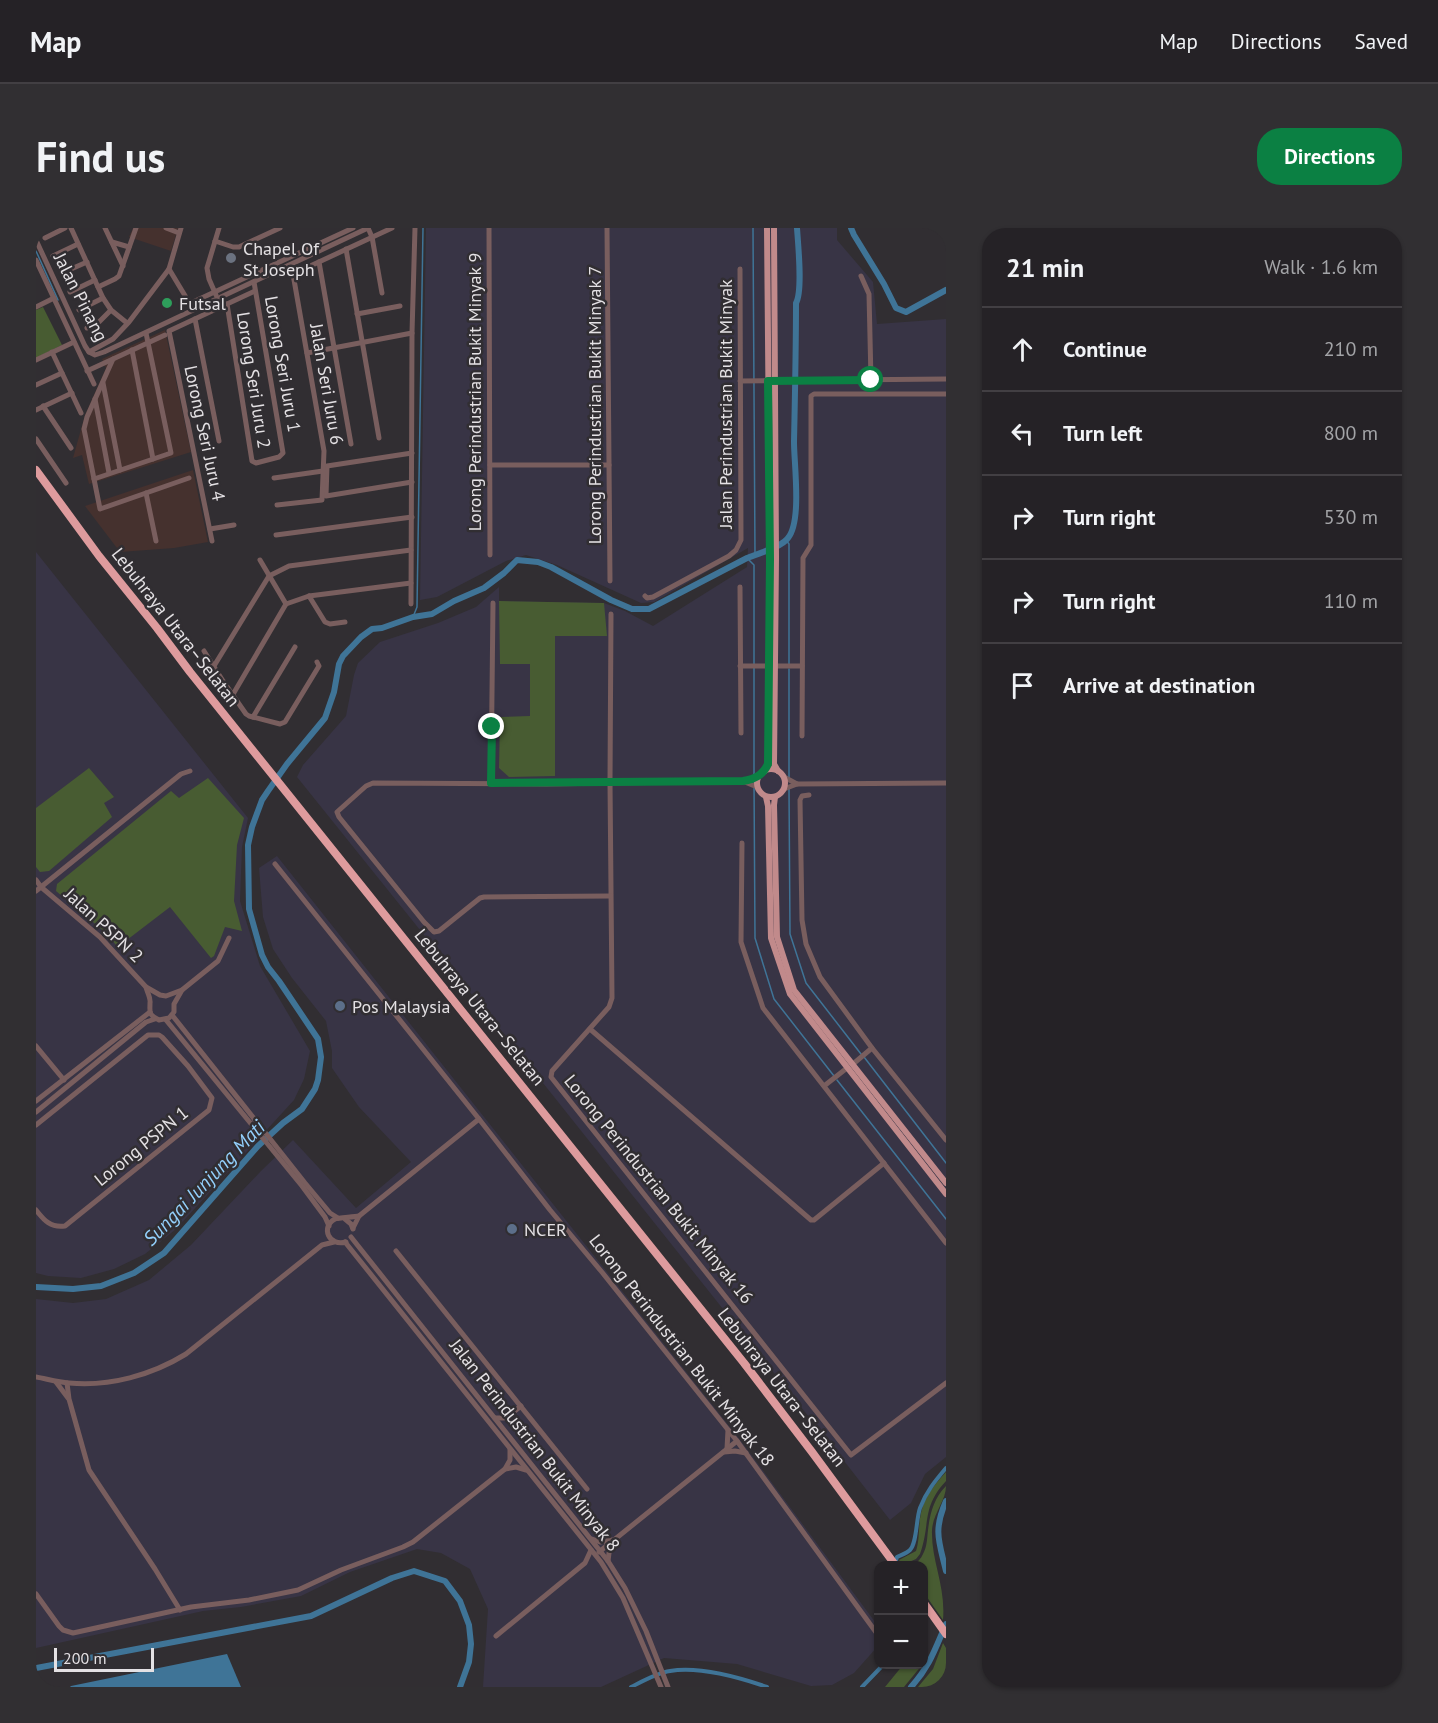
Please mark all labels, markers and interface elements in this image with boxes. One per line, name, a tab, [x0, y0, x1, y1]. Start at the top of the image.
text: Map	[30, 23, 81, 60]
text: Map	[1159, 28, 1198, 55]
text: Directions	[1231, 28, 1322, 55]
text: Saved	[1355, 28, 1408, 55]
button: Directions	[1257, 128, 1402, 185]
text: Find us	[36, 129, 165, 184]
place label: Chapel Of St Joseph	[243, 237, 320, 281]
street label: Jalan Pinang	[48, 248, 113, 345]
marker: Chapel Of St Joseph	[224, 251, 238, 265]
text: 21 min	[1006, 251, 1084, 284]
street label: Lorong Perindustrian Bukit Minyak 9	[463, 253, 486, 531]
text: Walk · 1.6 km	[1264, 254, 1378, 280]
street label: Lorong Perindustrian Bukit Minyak 7	[583, 266, 606, 544]
street label: Jalan Perindustrian Bukit Minyak	[714, 279, 737, 530]
place label: Futsal	[179, 292, 227, 315]
street label: Lorong Seri Juru 1	[260, 294, 306, 434]
marker: Futsal	[160, 296, 174, 310]
street label: Lorong Seri Juru 2	[232, 310, 276, 450]
street label: Jalan Seri Juru 6	[305, 321, 349, 446]
icon: ahead	[1006, 333, 1039, 366]
text: Continue	[1063, 335, 1147, 363]
text: 210 m	[1324, 336, 1378, 362]
street label: Lorong Seri Juru 4	[179, 363, 231, 503]
route start	[857, 366, 883, 392]
icon: left	[1006, 417, 1039, 450]
text: Turn left	[1063, 419, 1143, 447]
text: 800 m	[1324, 420, 1378, 446]
icon: right	[1006, 501, 1039, 534]
text: Turn right	[1063, 503, 1155, 531]
text: 530 m	[1324, 504, 1378, 530]
street label: Lebuhraya Utara–Selatan	[107, 543, 245, 711]
icon: right	[1006, 585, 1039, 618]
text: Turn right	[1063, 587, 1155, 615]
text: 110 m	[1324, 588, 1378, 614]
icon: arrive	[1006, 669, 1039, 702]
text: Arrive at destination	[1063, 671, 1255, 699]
route end	[478, 713, 504, 739]
street label: Jalan PSPN 2	[59, 882, 148, 967]
street label: Lebuhraya Utara–Selatan	[410, 924, 550, 1090]
place label: Pos Malaysia	[352, 995, 451, 1018]
marker: Pos Malaysia	[333, 999, 347, 1013]
street label: Lorong Perindustrian Bukit Minyak 16	[559, 1070, 759, 1308]
street label: Lorong PSPN 1	[89, 1101, 193, 1191]
water label: Sungai Junjung Mati	[137, 1114, 271, 1251]
place label: NCER	[524, 1218, 567, 1241]
marker: NCER	[505, 1222, 519, 1236]
street label: Lorong Perindustrian Bukit Minyak 18	[584, 1229, 780, 1471]
street label: Lebuhraya Utara–Selatan	[713, 1303, 851, 1471]
street label: Jalan Perindustrian Bukit Minyak 8	[444, 1333, 625, 1556]
map controls	[874, 1561, 928, 1669]
button: +	[874, 1561, 928, 1615]
button: −	[874, 1615, 928, 1669]
scale bar	[54, 1645, 154, 1672]
text: 200 m	[63, 1648, 106, 1668]

